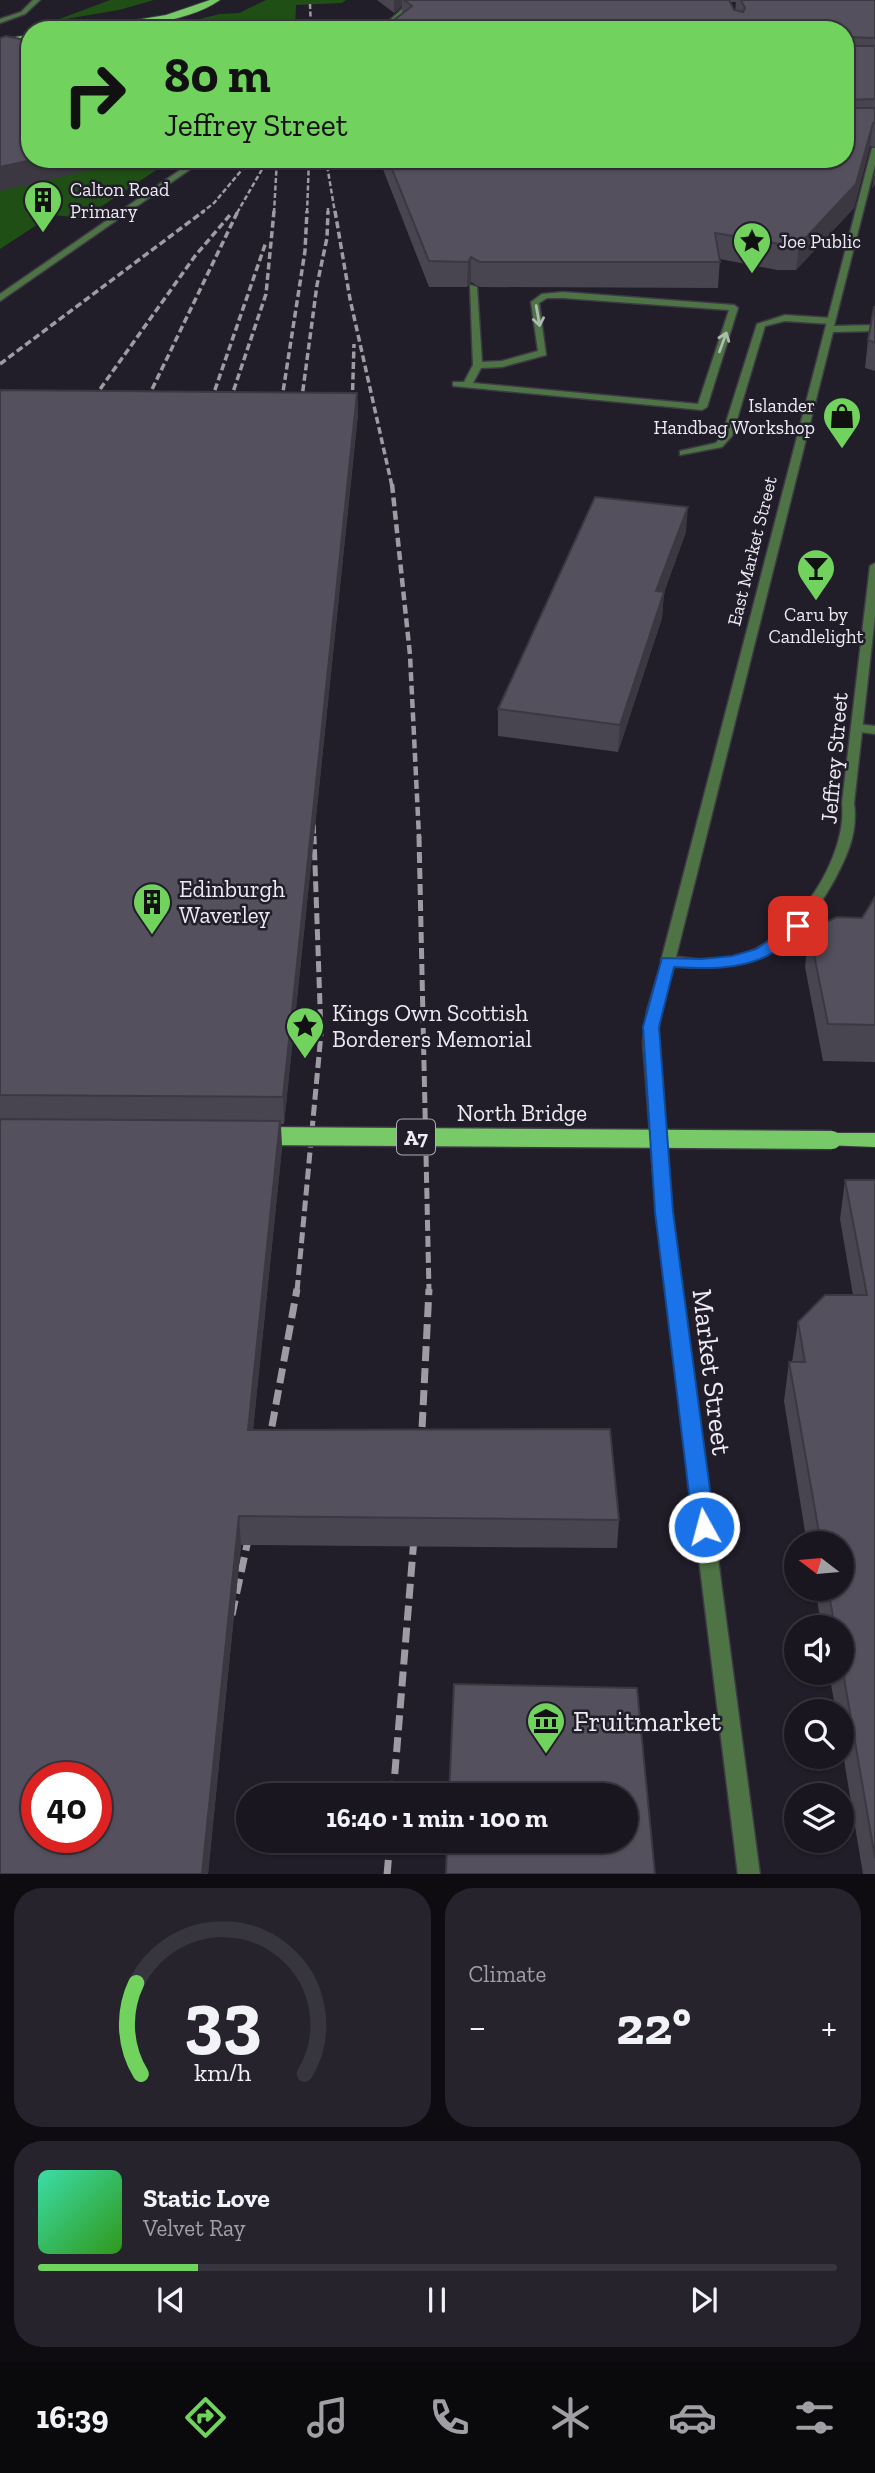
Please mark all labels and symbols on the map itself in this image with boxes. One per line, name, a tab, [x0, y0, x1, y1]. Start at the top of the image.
place label: Calton Road Primary	[70, 178, 170, 223]
building icon: Calton Road Primary	[22, 179, 64, 234]
place icon: Joe Public	[731, 220, 773, 275]
place label: Joe Public	[779, 230, 861, 253]
one-way arrow	[531, 304, 545, 327]
one-way arrow	[718, 331, 730, 353]
place label: Islander Handbag Workshop	[653, 394, 815, 439]
shop icon: Islander Handbag Workshop	[821, 395, 863, 450]
street label: East Market Street	[722, 474, 782, 628]
bar icon: Caru by Candlelight	[795, 547, 837, 602]
place label: Caru by Candlelight	[768, 603, 864, 648]
street label: Jeffrey Street	[814, 691, 854, 825]
place label: Edinburgh Waverley	[179, 875, 285, 929]
building icon: Edinburgh Waverley	[131, 881, 173, 936]
pin	[768, 896, 828, 956]
place label: Kings Own Scottish Borderers Memorial	[332, 999, 532, 1053]
place icon: Kings Own Scottish Borderers Memorial	[284, 1005, 326, 1060]
street label: North Bridge	[457, 1099, 587, 1127]
road number: A7	[397, 1120, 435, 1154]
street label: Market Street	[685, 1287, 739, 1458]
position arrow	[667, 1490, 741, 1564]
north arrow	[784, 1531, 854, 1601]
museum icon: Fruitmarket	[525, 1700, 567, 1755]
place label: Fruitmarket	[573, 1705, 722, 1738]
speed limit sign: 40	[21, 1762, 112, 1853]

